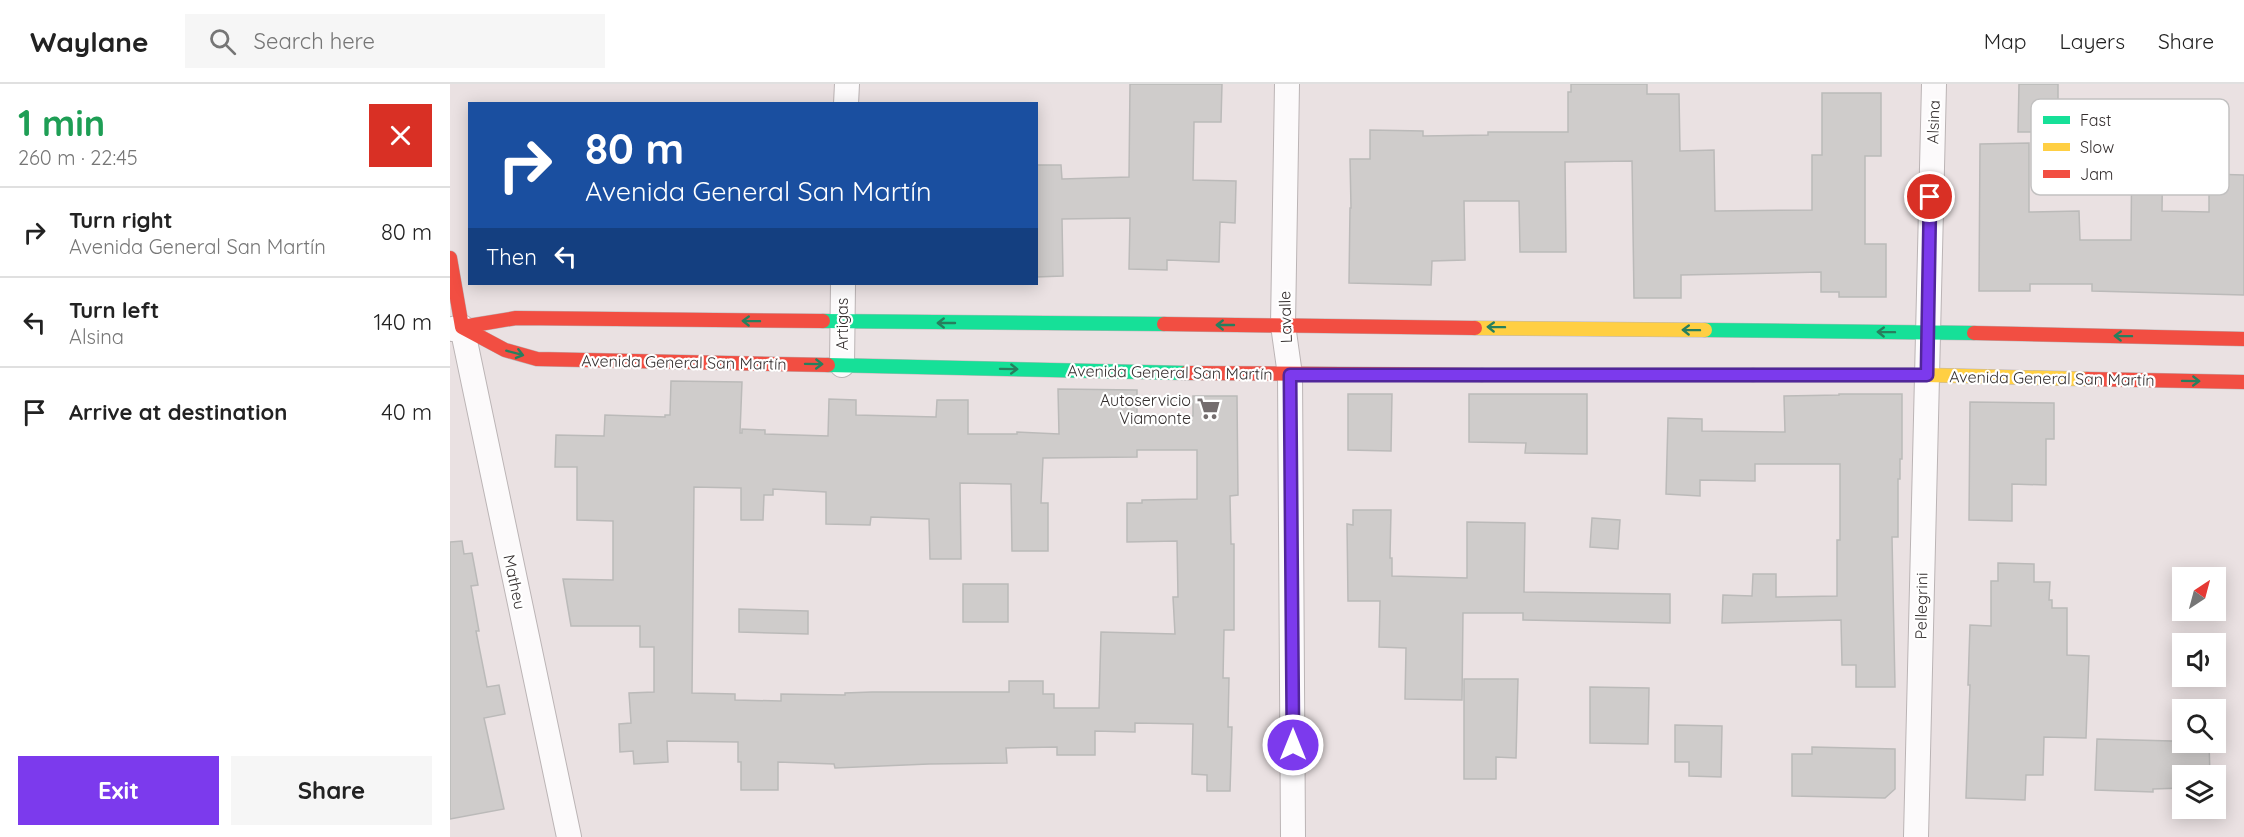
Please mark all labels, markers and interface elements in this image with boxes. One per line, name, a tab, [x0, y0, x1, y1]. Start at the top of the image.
search box	[185, 14, 605, 68]
text: Waylane	[30, 24, 149, 59]
icon: search	[206, 25, 239, 58]
text: Search here	[254, 27, 375, 55]
text: Map	[1984, 28, 2027, 54]
text: Layers	[2060, 28, 2125, 54]
text: Share	[2158, 28, 2214, 54]
legend	[2031, 99, 2229, 195]
text: 1 min	[18, 100, 105, 145]
street label: Alsina	[1922, 100, 1944, 144]
button: close	[369, 104, 432, 167]
text: Fast	[2080, 110, 2111, 130]
text: 80 m	[585, 122, 684, 175]
icon: right	[486, 126, 564, 204]
text: Slow	[2080, 137, 2114, 157]
text: 260 m · 22:45	[18, 145, 138, 170]
text: Jam	[2080, 164, 2113, 184]
pin	[1904, 171, 1955, 222]
text: Avenida General San Martín	[585, 174, 932, 208]
icon: arrive	[1913, 180, 1946, 213]
text: Turn right	[69, 206, 173, 234]
icon: right	[18, 216, 51, 249]
text: 80 m	[381, 218, 432, 246]
text: Avenida General San Martín	[69, 234, 326, 259]
icon: left	[549, 240, 582, 273]
text: Then	[486, 243, 537, 271]
street label: Lavalle	[1274, 290, 1296, 344]
text: Turn left	[69, 296, 159, 324]
street label: Artigas	[832, 298, 852, 350]
icon: left	[18, 306, 51, 339]
text: 140 m	[373, 308, 432, 336]
one-way arrow	[741, 315, 761, 327]
one-way arrow	[936, 317, 956, 329]
one-way arrow	[1215, 319, 1235, 331]
one-way arrow	[1486, 322, 1506, 333]
text: Alsina	[69, 324, 124, 349]
one-way arrow	[1681, 324, 1701, 335]
one-way arrow	[1876, 326, 1896, 338]
one-way arrow	[2113, 331, 2133, 342]
one-way arrow	[505, 347, 524, 359]
street label: Avenida General San Martín	[581, 350, 787, 374]
one-way arrow	[803, 359, 823, 370]
street label: Avenida General San Martín	[1067, 360, 1273, 384]
one-way arrow	[998, 363, 1018, 375]
street label: Avenida General San Martín	[1949, 366, 2155, 390]
one-way arrow	[2180, 375, 2200, 387]
place label: Autoservicio Viamonte	[1100, 390, 1191, 428]
icon: arrive	[18, 396, 51, 429]
supermarket icon: Autoservicio Viamonte	[1196, 396, 1222, 422]
text: Arrive at destination	[69, 398, 287, 426]
text: 40 m	[381, 398, 432, 426]
street label: Matheu	[499, 553, 531, 611]
north arrow	[2172, 567, 2226, 621]
map controls	[2172, 567, 2226, 819]
street label: Pellegrini	[1910, 572, 1932, 640]
button: sound	[2172, 633, 2226, 687]
button: search	[2172, 699, 2226, 753]
position arrow	[1261, 713, 1325, 777]
button: Exit	[18, 756, 219, 825]
button: Share	[231, 756, 432, 825]
button: layers	[2172, 765, 2226, 819]

